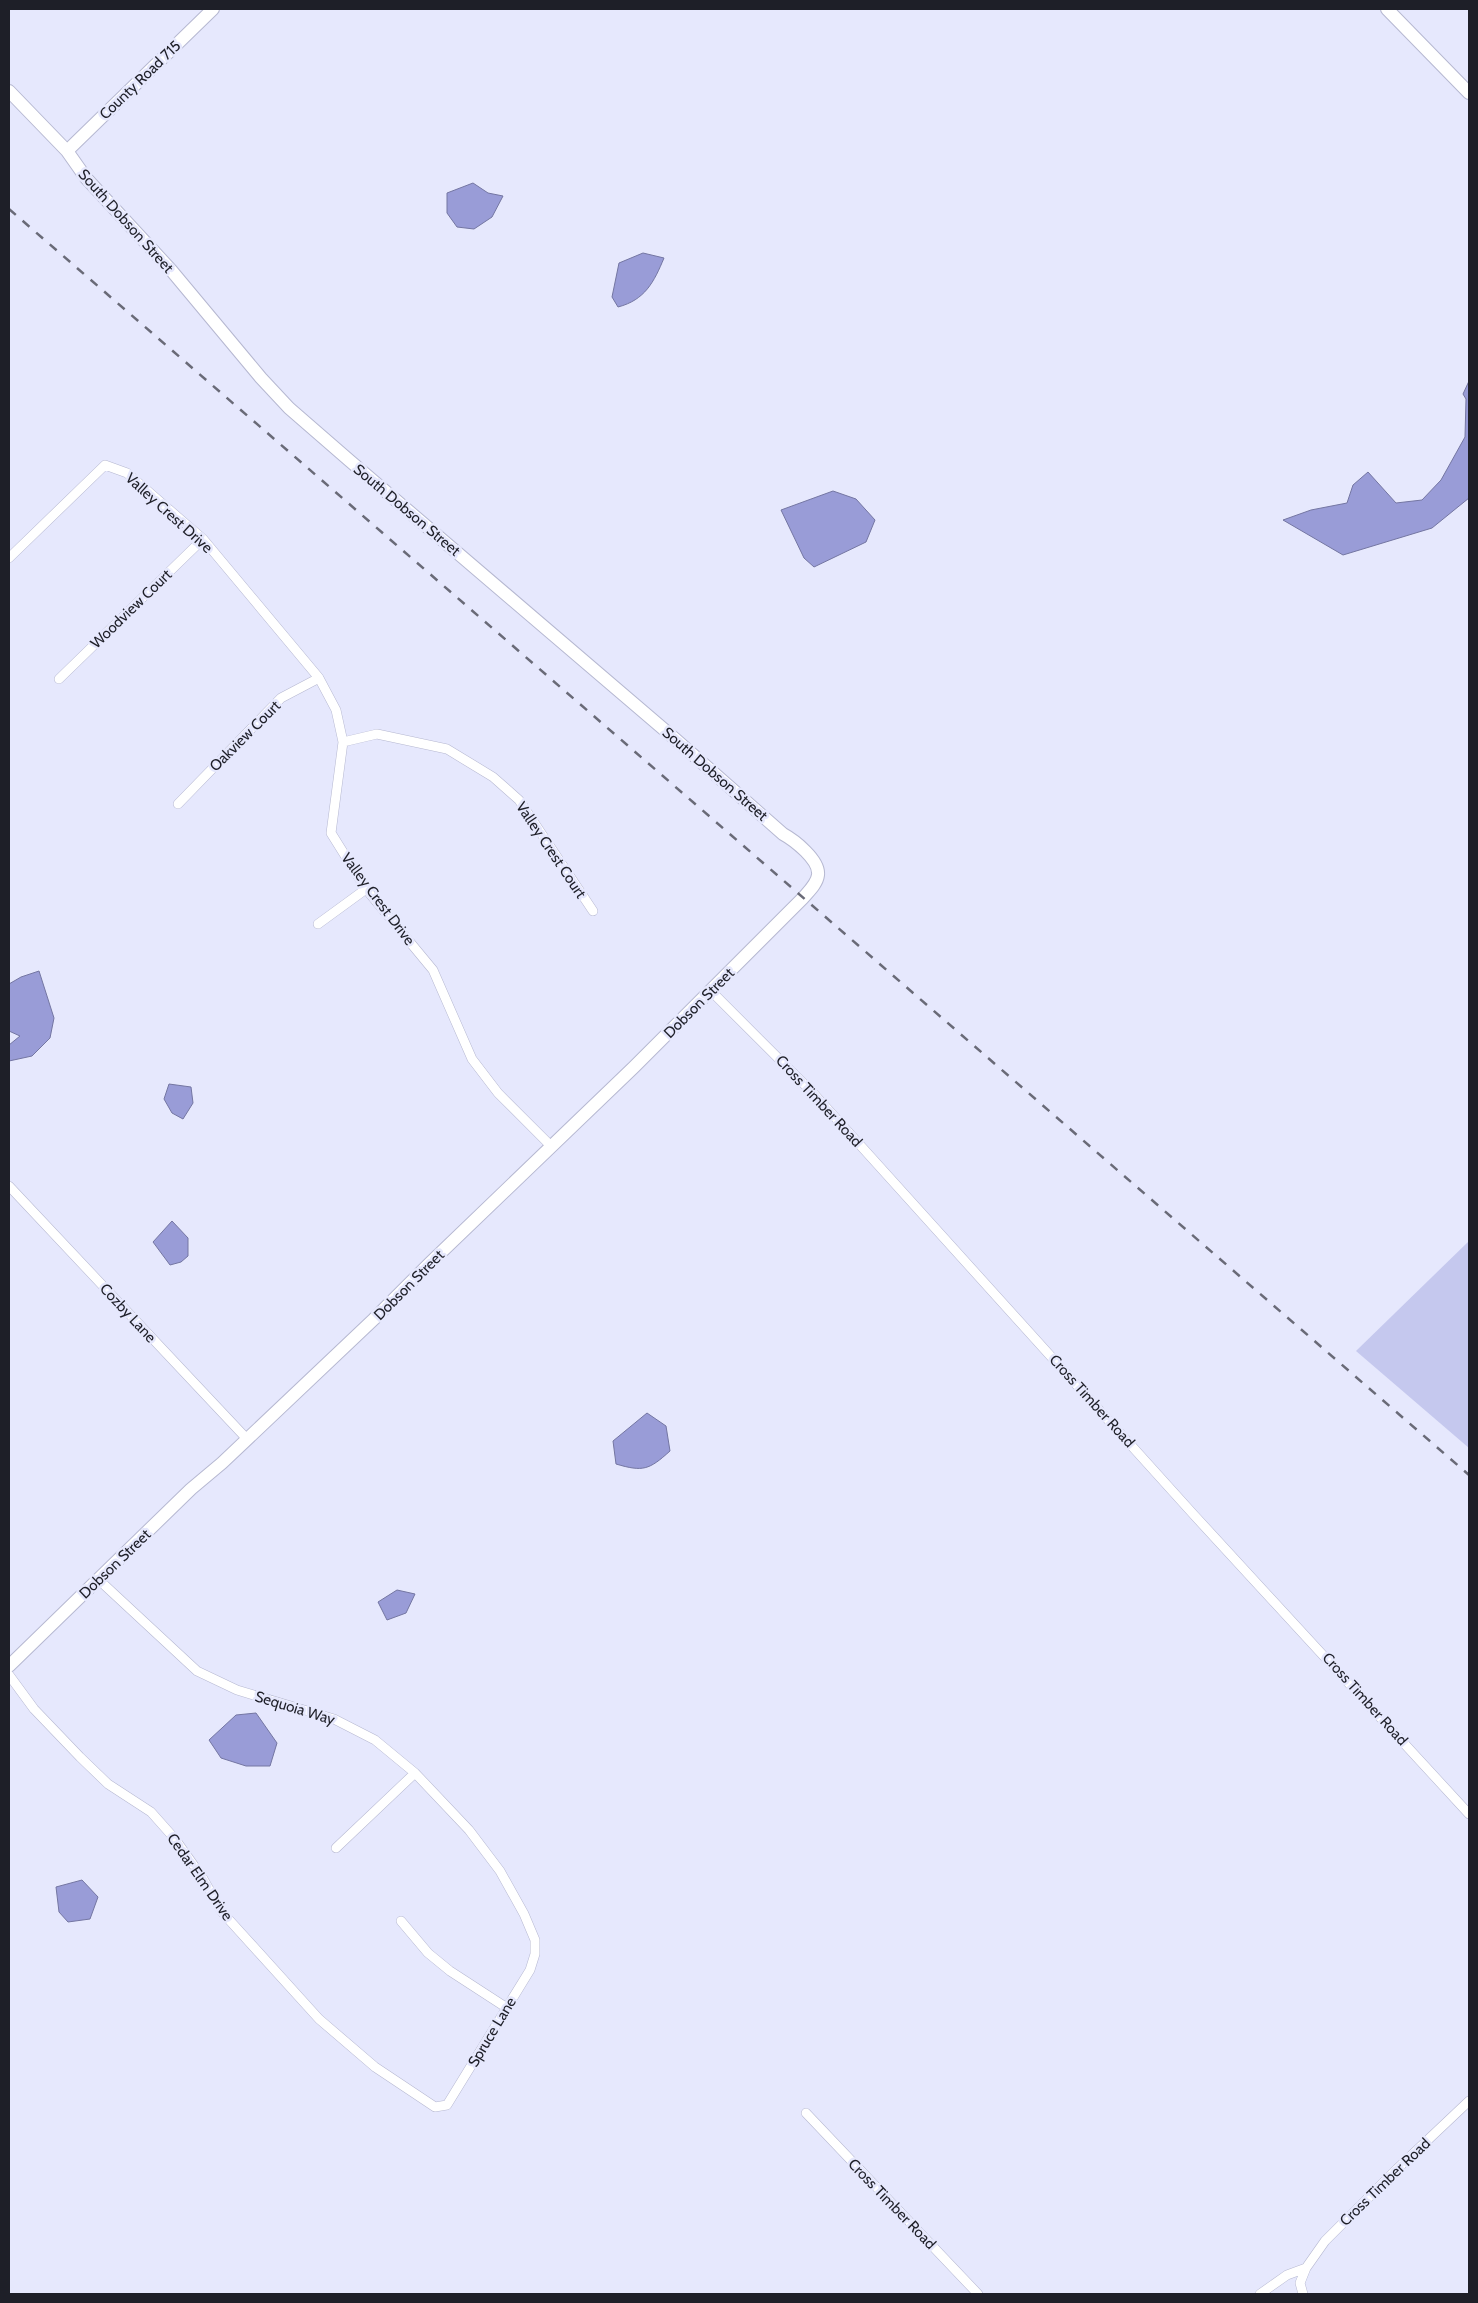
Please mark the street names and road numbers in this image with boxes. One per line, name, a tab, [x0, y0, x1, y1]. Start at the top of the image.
street label: County Road 715	[96, 37, 184, 123]
street label: South Dobson Street	[75, 165, 177, 277]
street label: South Dobson Street	[350, 460, 464, 560]
street label: Valley Crest Drive	[122, 469, 216, 557]
street label: Woodview Court	[87, 566, 175, 652]
street label: Oakview Court	[206, 697, 284, 775]
street label: South Dobson Street	[659, 723, 771, 825]
street label: Valley Crest Court	[512, 798, 590, 902]
street label: Valley Crest Drive	[337, 849, 419, 949]
street label: Dobson Street	[660, 964, 738, 1042]
street label: Cross Timber Road	[772, 1052, 866, 1150]
street label: Dobson Street	[370, 1246, 448, 1324]
street label: Cozby Lane	[96, 1280, 160, 1346]
street label: Cross Timber Road	[1046, 1351, 1138, 1451]
street label: Dobson Street	[76, 1526, 154, 1602]
street label: Cross Timber Road	[1319, 1649, 1411, 1749]
street label: Sequoia Way	[253, 1687, 338, 1729]
street label: Cedar Elm Drive	[163, 1830, 237, 1924]
street label: Spruce Lane	[464, 1994, 520, 2070]
street label: Cross Timber Road	[1336, 2134, 1434, 2230]
street label: Cross Timber Road	[844, 2155, 940, 2253]

